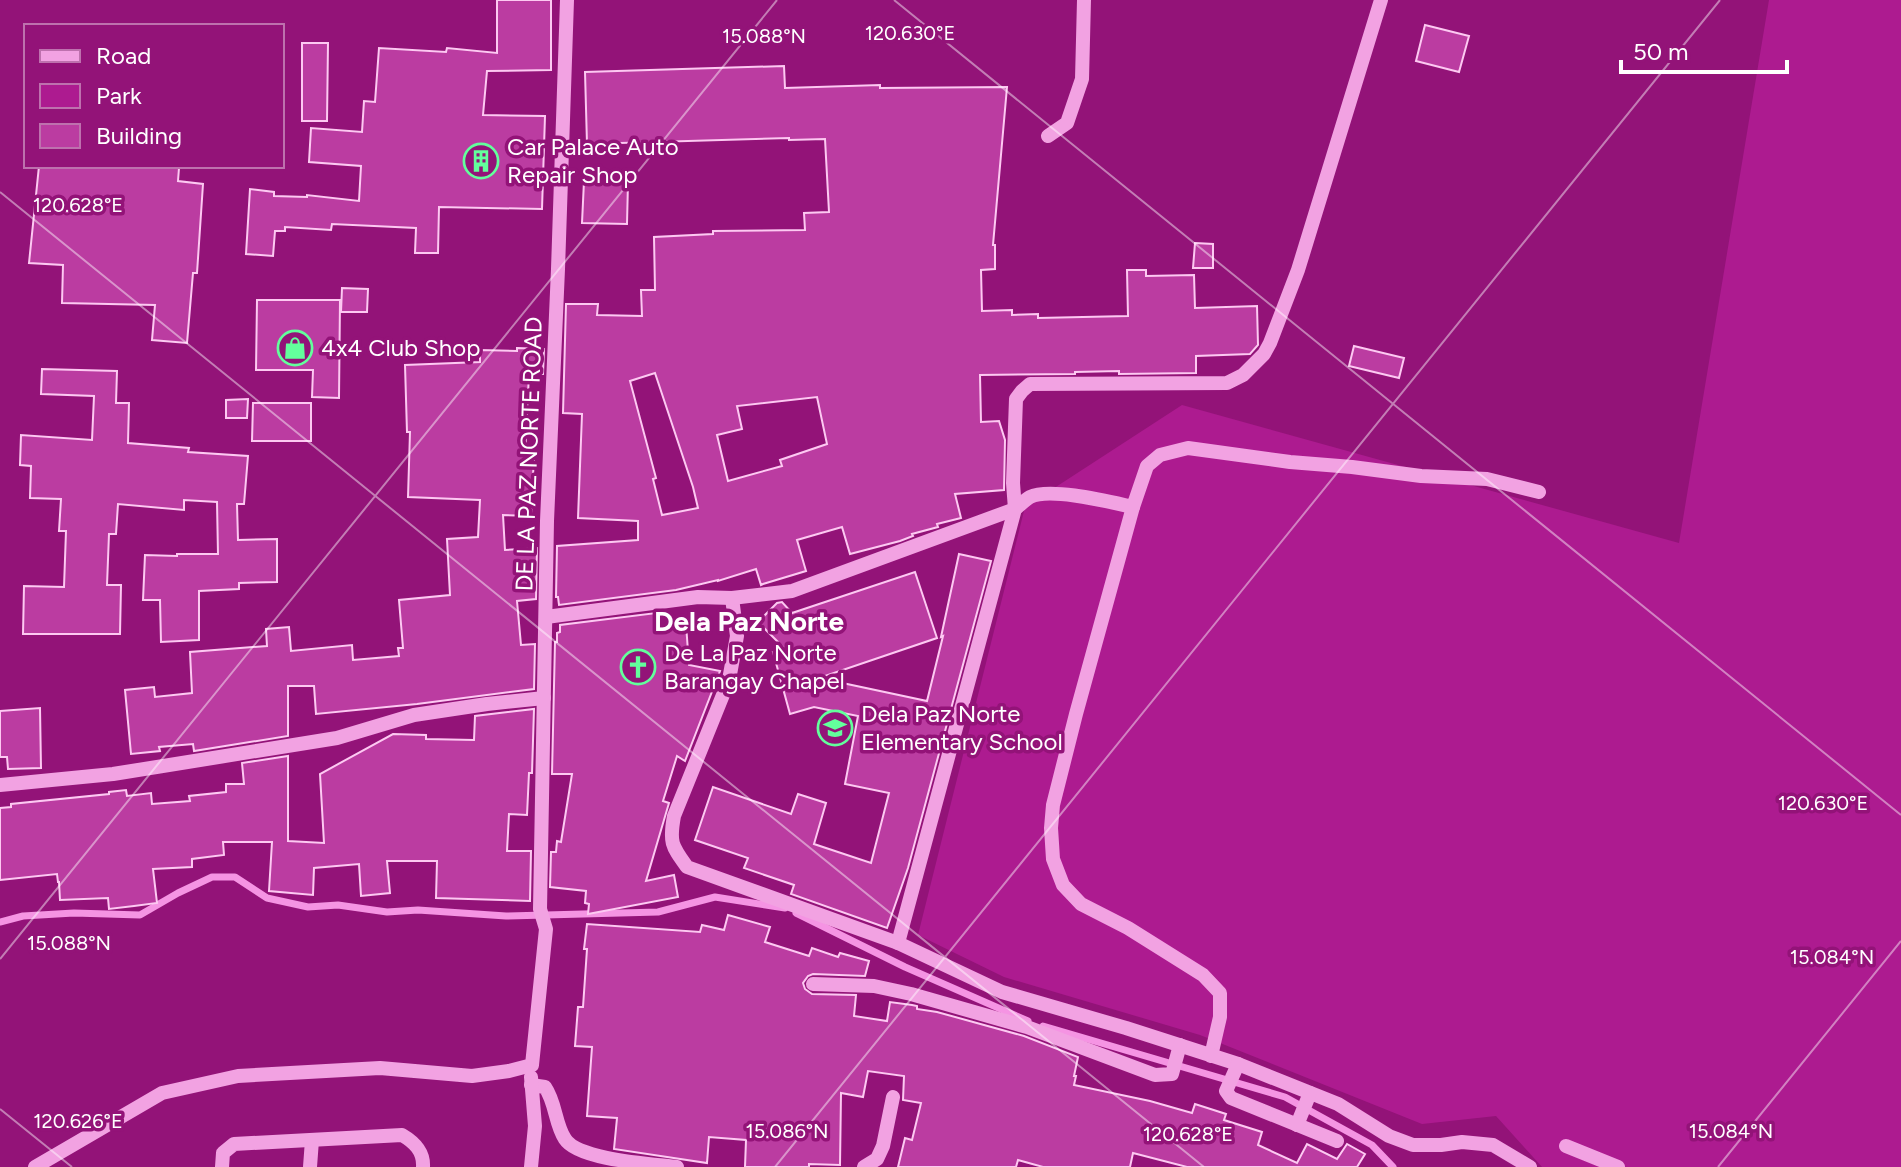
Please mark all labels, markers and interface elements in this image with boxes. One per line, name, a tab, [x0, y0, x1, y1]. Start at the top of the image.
text: 120.630°E	[865, 21, 955, 45]
legend	[24, 24, 284, 168]
text: 15.088°N	[722, 24, 806, 48]
scale bar	[1621, 24, 1787, 74]
text: 50 m	[1633, 37, 1689, 66]
text: Road	[96, 41, 151, 70]
text: Park	[96, 81, 142, 110]
text: Building	[96, 121, 182, 150]
place label: Car Palace Auto Repair Shop	[507, 132, 679, 189]
building icon: Car Palace Auto Repair Shop	[462, 142, 500, 180]
text: 120.628°E	[33, 193, 123, 217]
street label: DE LA PAZ NORTE ROAD	[509, 316, 548, 592]
shop icon: 4x4 Club Shop	[276, 329, 314, 367]
place label: 4x4 Club Shop	[321, 333, 480, 362]
district label: Dela Paz Norte	[654, 604, 844, 638]
place label: De La Paz Norte Barangay Chapel	[664, 638, 845, 695]
church icon: De La Paz Norte Barangay Chapel	[619, 648, 657, 686]
place label: Dela Paz Norte Elementary School	[861, 699, 1063, 756]
school or university icon: Dela Paz Norte Elementary School	[816, 709, 854, 747]
text: 120.630°E	[1778, 791, 1868, 815]
text: 15.088°N	[27, 931, 111, 955]
text: 15.084°N	[1790, 945, 1874, 969]
text: 120.626°E	[33, 1109, 123, 1133]
text: 15.086°N	[745, 1119, 829, 1143]
text: 15.084°N	[1689, 1119, 1773, 1143]
text: 120.628°E	[1143, 1122, 1233, 1146]

